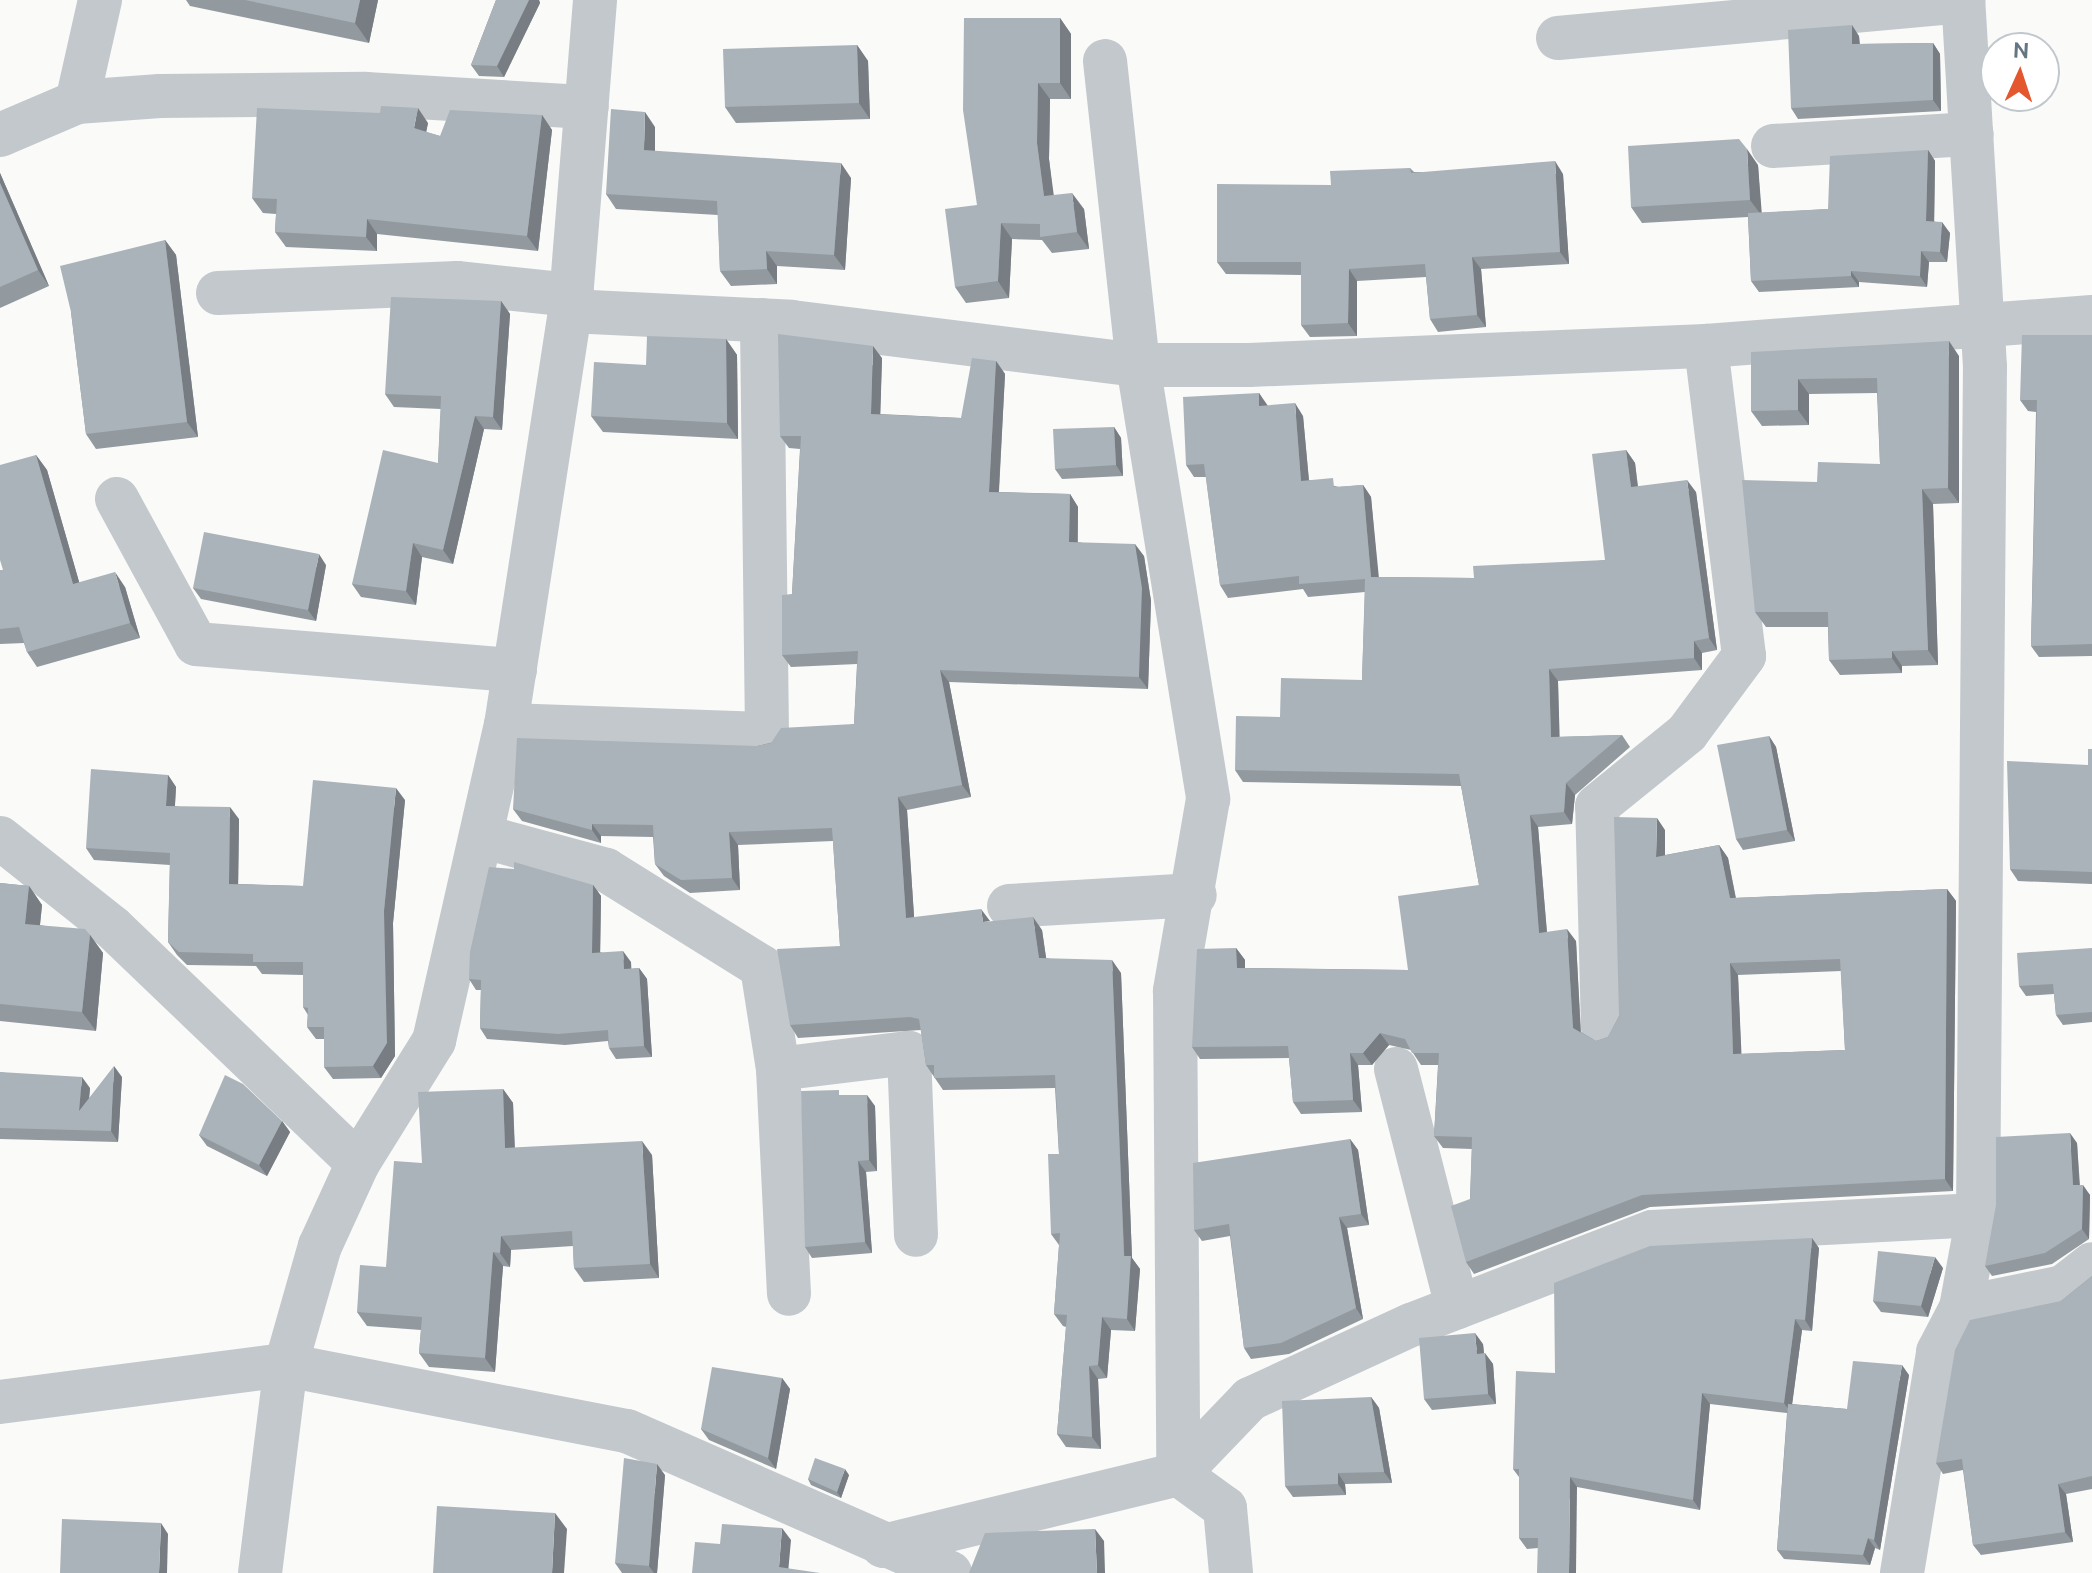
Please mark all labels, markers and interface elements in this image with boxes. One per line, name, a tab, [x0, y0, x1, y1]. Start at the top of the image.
north arrow	[1980, 32, 2060, 112]
text: N	[2012, 37, 2030, 62]

